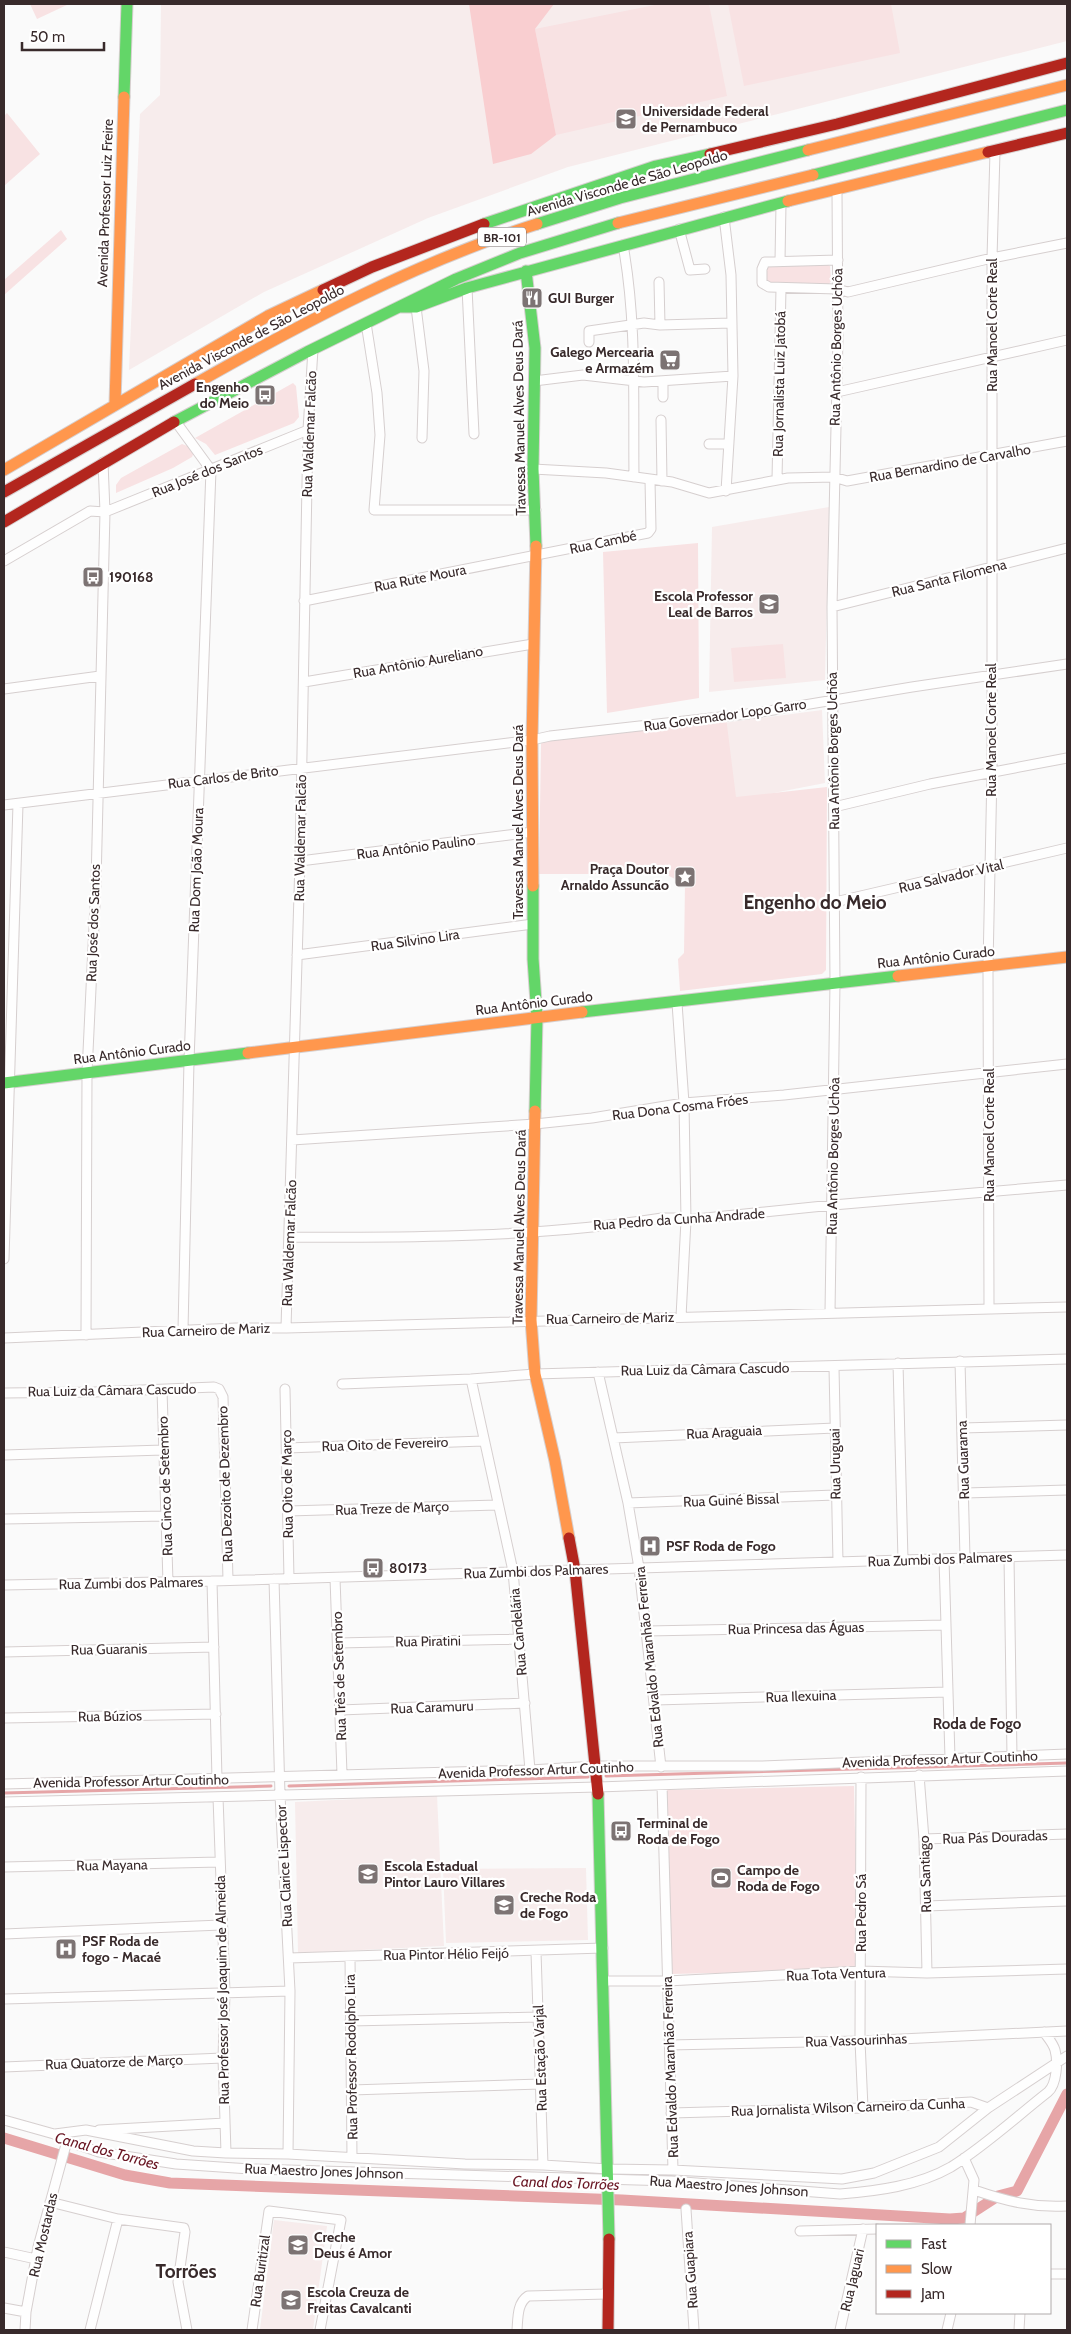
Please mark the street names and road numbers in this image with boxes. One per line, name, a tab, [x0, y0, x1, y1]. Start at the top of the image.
street label: Avenida Professor Luiz Freire	[93, 119, 117, 287]
street label: Avenida Visconde de São Leopoldo	[525, 146, 730, 220]
road number: BR-101	[478, 228, 526, 246]
street label: Rua Manoel Corte Real	[983, 258, 1001, 392]
street label: Rua Antônio Borges Uchôa	[826, 268, 846, 426]
street label: Avenida Visconde de São Leopoldo	[155, 280, 347, 394]
street label: Rua Jornalista Luiz Jatobá	[769, 311, 789, 457]
street label: Travessa Manuel Alves Deus Dará	[508, 320, 530, 516]
street label: Rua Waldemar Falcão	[298, 370, 320, 498]
street label: Rua Bernardino de Carvalho	[868, 440, 1032, 486]
street label: Rua José dos Santos	[149, 441, 265, 501]
street label: Rua Cambé	[568, 526, 638, 558]
street label: Rua Santa Filomena	[890, 555, 1009, 601]
street label: Rua Rute Moura	[372, 560, 468, 596]
street label: Rua Antônio Aureliano	[352, 642, 485, 682]
street label: Rua Manoel Corte Real	[982, 663, 1000, 797]
street label: Rua Antônio Borges Uchôa	[823, 672, 843, 830]
street label: Rua Governador Lopo Garro	[643, 695, 808, 735]
street label: Travessa Manuel Alves Deus Dará	[509, 724, 527, 920]
street label: Rua Carlos de Brito	[167, 761, 280, 793]
street label: Rua Waldemar Falcão	[290, 774, 310, 902]
street label: Rua Dom João Moura	[185, 807, 207, 933]
street label: Rua Antônio Paulino	[356, 831, 477, 863]
street label: Rua Salvador Vital	[897, 855, 1006, 897]
street label: Rua José dos Santos	[82, 864, 104, 982]
street label: Rua Silvino Lira	[370, 925, 461, 955]
street label: Rua Antônio Curado	[876, 942, 996, 972]
street label: Rua Antônio Curado	[474, 987, 594, 1019]
street label: Rua Antônio Curado	[72, 1036, 192, 1068]
street label: Rua Manoel Corte Real	[980, 1068, 998, 1202]
street label: Rua Antônio Borges Uchôa	[823, 1077, 843, 1235]
street label: Rua Dona Cosma Fróes	[611, 1090, 749, 1124]
street label: Travessa Manuel Alves Deus Dará	[508, 1129, 530, 1325]
street label: Rua Waldemar Falcão	[278, 1179, 300, 1307]
street label: Rua Pedro da Cunha Andrade	[592, 1204, 766, 1234]
street label: Rua Carneiro de Mariz	[546, 1308, 675, 1328]
street label: Rua Carneiro de Mariz	[142, 1319, 271, 1341]
street label: Rua Luiz da Câmara Cascudo	[620, 1359, 790, 1379]
street label: Rua Luiz da Câmara Cascudo	[27, 1380, 197, 1400]
street label: Rua Dezoito de Dezembro	[213, 1405, 237, 1562]
street label: Rua Cinco de Setembro	[154, 1416, 176, 1556]
street label: Rua Guarama	[953, 1420, 973, 1500]
street label: Rua Araguaia	[686, 1421, 763, 1443]
street label: Rua Uruguai	[825, 1428, 845, 1500]
street label: Rua Oito de Março	[277, 1429, 297, 1539]
street label: Rua Oito de Fevereiro	[321, 1433, 449, 1455]
street label: Rua Guiné Bissal	[683, 1489, 780, 1511]
street label: Rua Treze de Março	[335, 1497, 450, 1519]
street label: Rua Zumbi dos Palmares	[867, 1547, 1013, 1571]
street label: Rua Zumbi dos Palmares	[463, 1559, 609, 1583]
street label: Rua Edvaldo Maranhão Ferreira	[631, 1565, 667, 1748]
street label: Rua Zumbi dos Palmares	[59, 1573, 204, 1593]
street label: Rua Candelária	[505, 1587, 531, 1676]
street label: Rua Três de Setembro	[328, 1611, 350, 1741]
street label: Rua Princesa das Águas	[728, 1618, 865, 1638]
street label: Rua Piratini	[395, 1631, 461, 1651]
street label: Rua Guaranis	[71, 1639, 148, 1659]
street label: Rua Ilexuina	[765, 1686, 837, 1706]
street label: Rua Caramuru	[390, 1697, 474, 1717]
street label: Rua Búzios	[78, 1706, 142, 1726]
street label: Avenida Professor Artur Coutinho	[842, 1747, 1038, 1771]
street label: Avenida Professor Artur Coutinho	[438, 1758, 634, 1782]
street label: Avenida Professor Artur Coutinho	[33, 1770, 229, 1792]
street label: Rua Clarice Lispector	[272, 1804, 296, 1927]
street label: Rua Pás Douradas	[942, 1826, 1048, 1848]
street label: Rua Santiago	[915, 1835, 935, 1913]
street label: Rua Mayana	[76, 1855, 148, 1875]
street label: Rua Pedro Sá	[852, 1874, 870, 1952]
street label: Rua Professor José Joaquim de Almeida	[211, 1875, 233, 2105]
street label: Rua Pintor Hélio Feijó	[383, 1944, 509, 1964]
street label: Rua Tota Ventura	[786, 1963, 886, 1985]
street label: Rua Professor Rodolpho Lira	[341, 1974, 361, 2140]
street label: Rua Edvaldo Maranhão Ferreira	[658, 1976, 682, 2158]
street label: Rua Estação Varjal	[529, 2004, 551, 2112]
street label: Rua Vassourinhas	[805, 2029, 908, 2051]
street label: Rua Quatorze de Março	[45, 2051, 184, 2073]
street label: Rua Jornalista Wilson Carneiro da Cunha	[731, 2094, 966, 2120]
street label: Rua Maestro Jones Johnson	[244, 2159, 404, 2183]
street label: Rua Maestro Jones Johnson	[649, 2171, 809, 2201]
street label: Rua Mostardas	[25, 2191, 62, 2279]
street label: Rua Guapiara	[678, 2231, 702, 2309]
street label: Rua Buritizal	[246, 2233, 274, 2308]
street label: Rua Jaguari	[836, 2247, 868, 2313]

